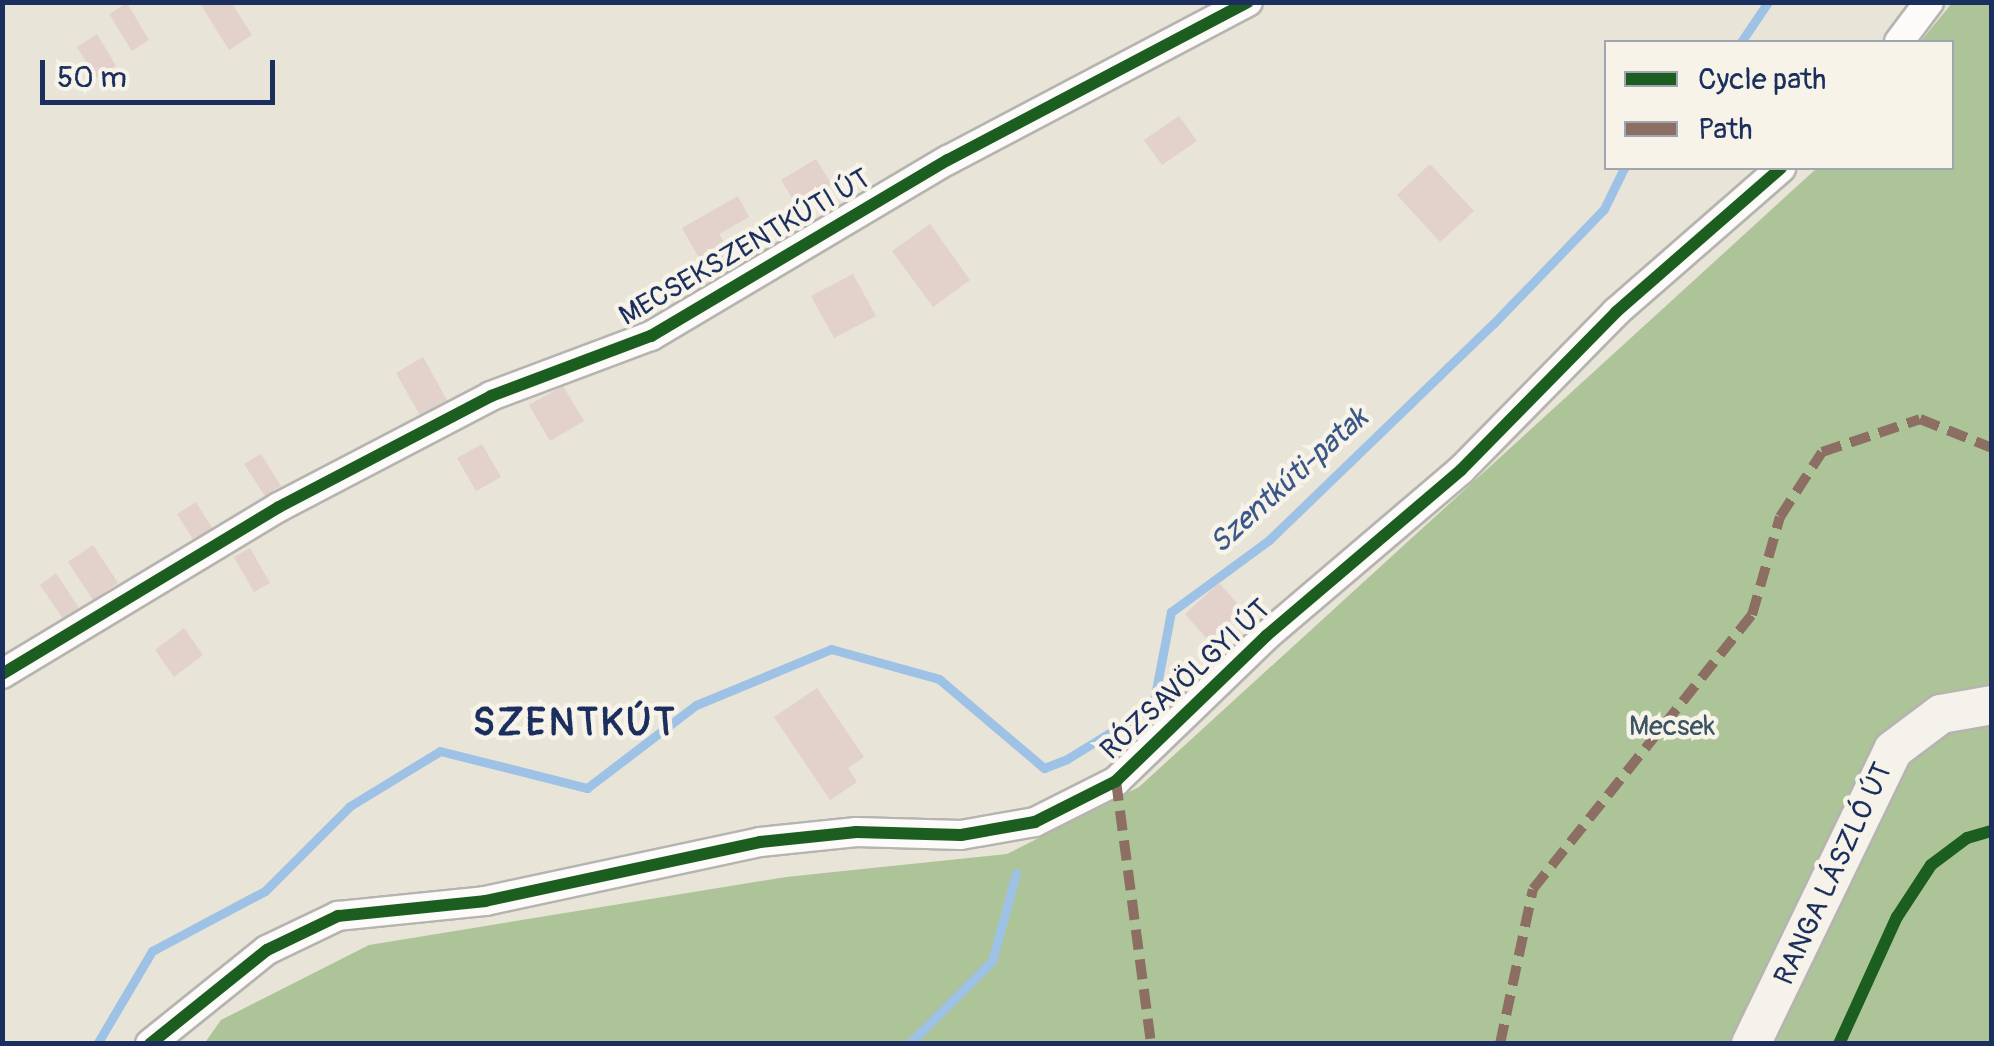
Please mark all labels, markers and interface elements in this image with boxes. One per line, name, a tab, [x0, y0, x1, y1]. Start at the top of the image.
scale bar	[45, 40, 280, 102]
legend	[1604, 40, 1954, 170]
text: 50 m	[57, 59, 127, 96]
text: Cycle path	[1698, 61, 1826, 98]
text: Path	[1698, 111, 1753, 148]
street label: MECSEKSZENTKÚTI ÚT	[614, 162, 876, 334]
water label: Szentkúti-patak	[1203, 401, 1375, 561]
street label: RÓZSAVÖLGYI ÚT	[1094, 593, 1278, 767]
district label: SZENTKÚT	[473, 701, 677, 747]
park label: Mecsek	[1629, 710, 1715, 744]
street label: RANGA LÁSZLÓ ÚT	[1768, 758, 1900, 990]

